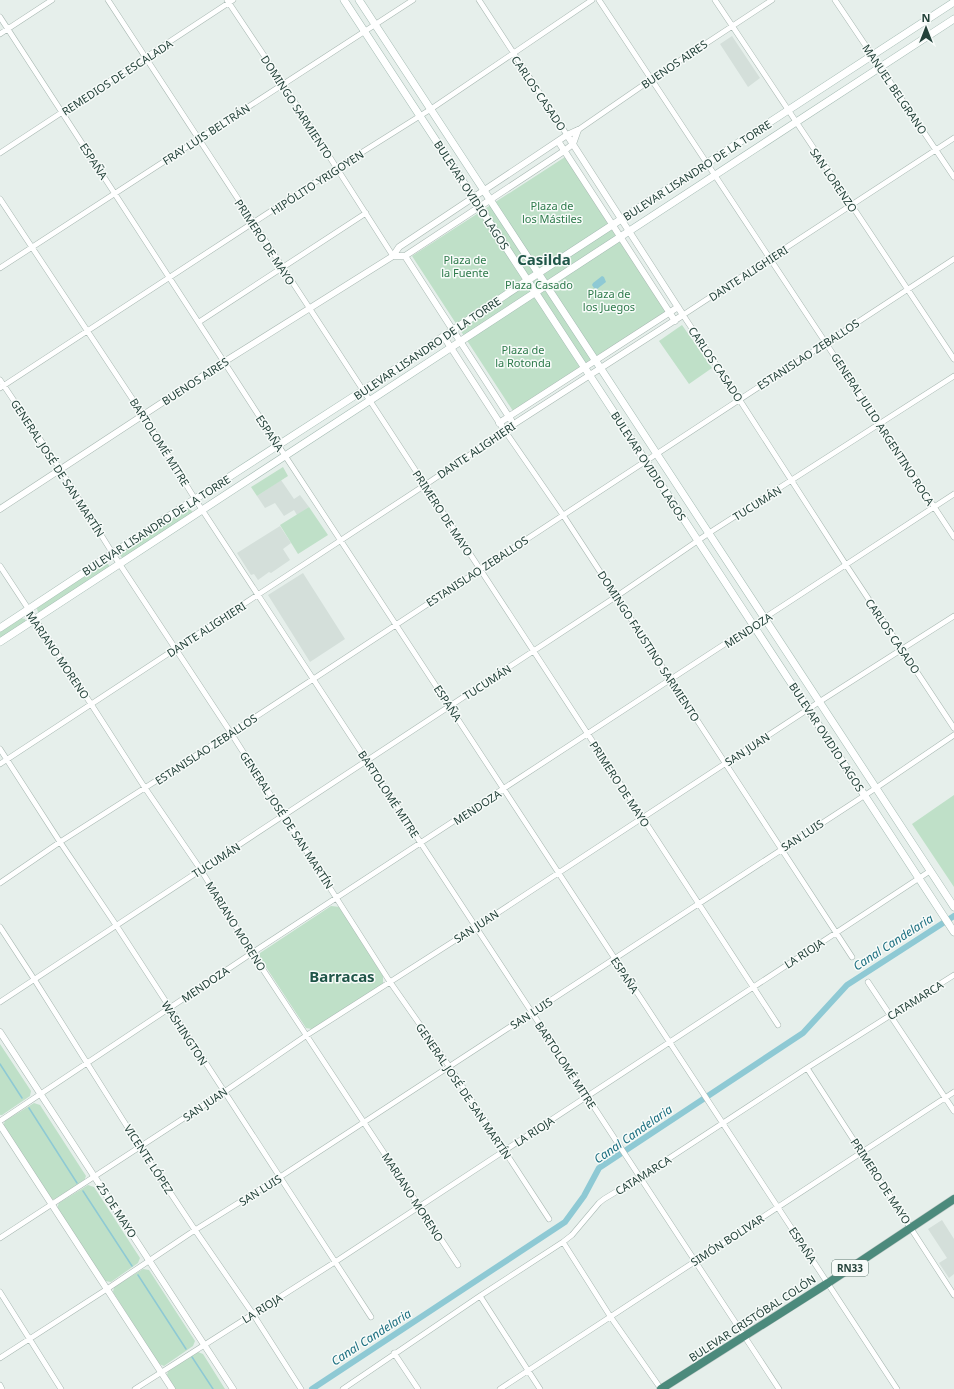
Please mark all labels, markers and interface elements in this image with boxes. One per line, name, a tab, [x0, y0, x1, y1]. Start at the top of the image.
north arrow	[906, 8, 946, 48]
text: N	[922, 10, 930, 25]
street label: REMEDIOS DE ESCALADA	[59, 35, 176, 118]
street label: BUENOS AIRES	[638, 36, 710, 92]
street label: MANUEL BELGRANO	[859, 41, 931, 137]
street label: DOMINGO SARMIENTO	[258, 52, 336, 162]
street label: CARLOS CASADO	[508, 53, 570, 133]
street label: FRAY LUIS BELTRÁN	[159, 100, 253, 168]
street label: BULEVAR LISANDRO DE LA TORRE	[620, 116, 774, 224]
street label: BULEVAR OVIDIO LAGOS	[431, 138, 513, 252]
street label: ESPAÑA	[77, 140, 112, 183]
street label: SAN LORENZO	[807, 145, 861, 215]
street label: HIPÓLITO YRIGOYEN	[268, 146, 366, 218]
street label: PRIMERO DE MAYO	[232, 196, 298, 288]
park label: Plaza de los Mástiles	[522, 198, 582, 226]
street label: DANTE ALIGHIERI	[706, 242, 791, 304]
district label: Casilda	[517, 249, 571, 269]
park label: Plaza de la Fuente	[441, 252, 489, 280]
park label: Plaza Casado	[505, 277, 573, 292]
park label: Plaza de los Juegos	[583, 286, 635, 314]
street label: BULEVAR LISANDRO DE LA TORRE	[351, 293, 503, 403]
street label: ESTANISLAO ZEBALLOS	[754, 315, 862, 393]
street label: CARLOS CASADO	[685, 324, 747, 404]
park label: Plaza de la Rotonda	[495, 342, 551, 370]
street label: GENERAL JULIO ARGENTINO ROCA	[828, 350, 938, 509]
street label: BUENOS AIRES	[159, 354, 231, 408]
street label: BARTOLOMÉ MITRE	[127, 395, 193, 489]
street label: GENERAL JOSÉ DE SAN MARTÍN	[8, 396, 108, 540]
street label: BULEVAR OVIDIO LAGOS	[608, 409, 690, 523]
street label: ESPAÑA	[253, 412, 288, 455]
street label: DANTE ALIGHIERI	[434, 418, 518, 482]
street label: PRIMERO DE MAYO	[410, 467, 476, 559]
street label: BULEVAR LISANDRO DE LA TORRE	[79, 471, 233, 579]
street label: TUCUMÁN	[730, 482, 784, 524]
street label: ESTANISLAO ZEBALLOS	[423, 532, 531, 610]
street label: DOMINGO FAUSTINO SARMIENTO	[595, 568, 703, 724]
street label: CARLOS CASADO	[862, 596, 924, 676]
street label: DANTE ALIGHIERI	[164, 598, 249, 660]
street label: MARIANO MORENO	[23, 608, 93, 702]
street label: MENDOZA	[721, 608, 776, 651]
street label: TUCUMÁN	[460, 661, 514, 703]
street label: BULEVAR OVIDIO LAGOS	[786, 680, 868, 794]
street label: ESPAÑA	[431, 682, 466, 725]
street label: ESTANISLAO ZEBALLOS	[152, 710, 260, 788]
street label: SAN JUAN	[722, 729, 772, 769]
street label: PRIMERO DE MAYO	[587, 738, 653, 830]
street label: BARTOLOMÉ MITRE	[355, 747, 423, 841]
street label: GENERAL JOSÉ DE SAN MARTÍN	[237, 748, 337, 892]
street label: MENDOZA	[450, 785, 505, 828]
street label: SAN LUIS	[778, 816, 826, 854]
street label: TUCUMÁN	[189, 839, 243, 881]
street label: MARIANO MORENO	[202, 878, 270, 974]
street label: SAN JUAN	[451, 906, 501, 946]
water label: Canal Candelaria	[850, 910, 936, 974]
street label: LA RIOJA	[781, 934, 828, 972]
street label: ESPAÑA	[608, 954, 643, 997]
street label: MENDOZA	[178, 962, 232, 1005]
district label: Barracas	[309, 966, 375, 986]
street label: CATAMARCA	[884, 976, 947, 1023]
street label: SAN LUIS	[507, 994, 555, 1032]
street label: WASHINGTON	[159, 998, 211, 1068]
street label: BARTOLOMÉ MITRE	[532, 1018, 600, 1112]
street label: GENERAL JOSÉ DE SAN MARTÍN	[413, 1020, 515, 1162]
street label: SAN JUAN	[180, 1084, 230, 1124]
water label: Canal Candelaria	[590, 1100, 676, 1167]
street label: LA RIOJA	[511, 1112, 558, 1150]
street label: VICENTE LÓPEZ	[121, 1121, 177, 1197]
street label: PRIMERO DE MAYO	[848, 1135, 914, 1227]
street label: MARIANO MORENO	[379, 1150, 447, 1244]
street label: CATAMARCA	[612, 1151, 675, 1198]
street label: SAN LUIS	[236, 1171, 284, 1209]
street label: 25 DE MAYO	[93, 1179, 141, 1241]
street label: SIMÓN BOLIVAR	[687, 1211, 767, 1269]
street label: ESPAÑA	[786, 1224, 821, 1267]
road number: RN33	[832, 1260, 868, 1276]
street label: BULEVAR CRISTÓBAL COLÓN	[686, 1271, 818, 1365]
street label: LA RIOJA	[239, 1289, 286, 1326]
water label: Canal Candelaria	[328, 1305, 414, 1369]

